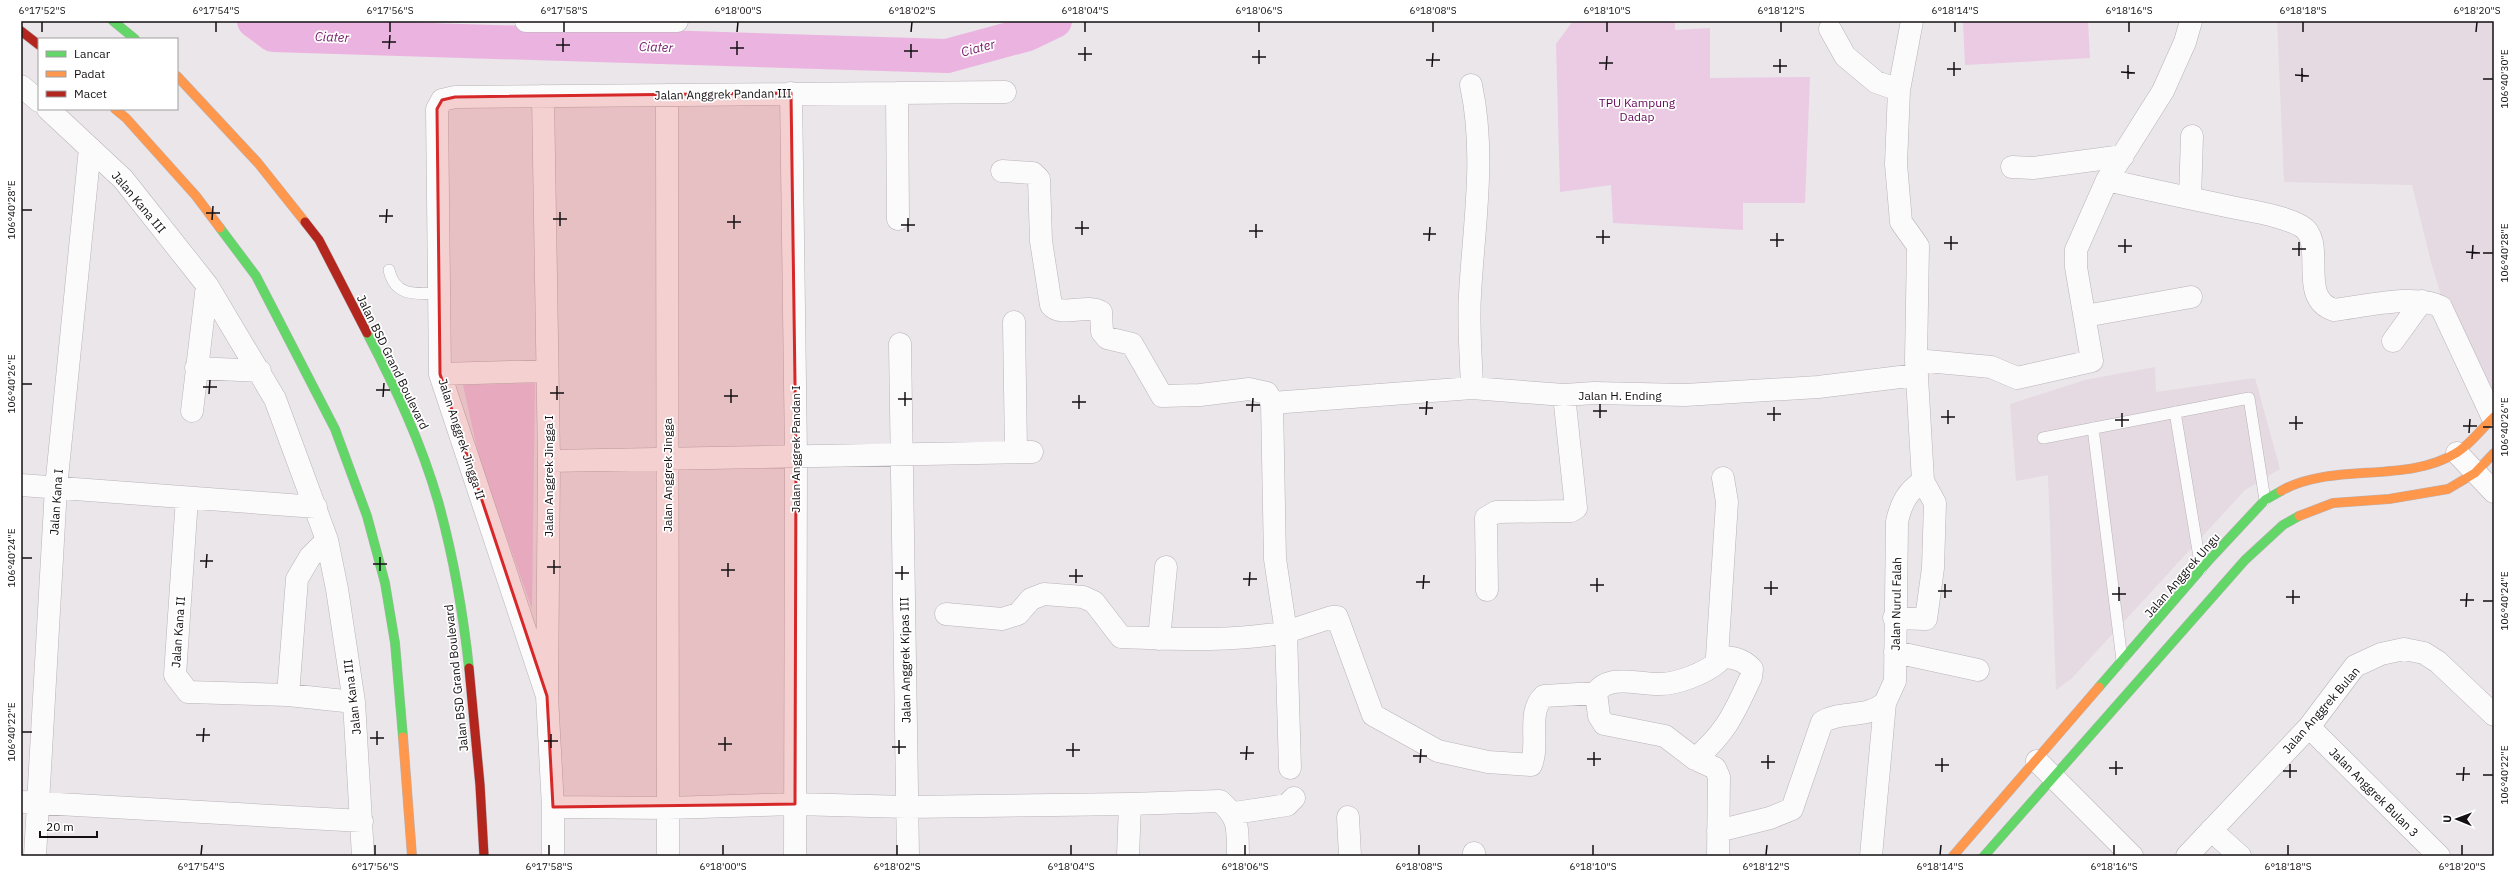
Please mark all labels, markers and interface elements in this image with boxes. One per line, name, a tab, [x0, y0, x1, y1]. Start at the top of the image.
text: 6°17'52"S	[18, 4, 66, 17]
text: 6°17'54"S	[192, 4, 240, 17]
text: 6°17'56"S	[366, 4, 414, 17]
text: 6°17'58"S	[540, 4, 588, 17]
text: 6°18'00"S	[714, 4, 762, 17]
text: 6°18'02"S	[888, 4, 936, 17]
text: 6°18'04"S	[1061, 4, 1109, 17]
text: 6°18'06"S	[1235, 4, 1283, 17]
text: 6°18'08"S	[1409, 4, 1457, 17]
text: 6°18'10"S	[1583, 4, 1631, 17]
text: 6°18'12"S	[1757, 4, 1805, 17]
text: 6°18'14"S	[1931, 4, 1979, 17]
text: 6°18'16"S	[2105, 4, 2153, 17]
text: 6°18'18"S	[2279, 4, 2327, 17]
text: 6°18'20"S	[2453, 4, 2501, 17]
water label: Ciater	[315, 28, 351, 46]
water label: Ciater	[959, 35, 998, 61]
legend	[38, 38, 178, 110]
water label: Ciater	[639, 38, 675, 56]
text: Lancar	[74, 46, 111, 61]
text: 106°40'30"E	[2498, 49, 2511, 109]
text: Padat	[74, 66, 105, 81]
street label: Jalan Anggrek Pandan III	[654, 85, 792, 103]
text: Macet	[74, 86, 107, 101]
park label: TPU Kampung Dadap	[1599, 95, 1676, 124]
street label: Jalan Kana III	[109, 168, 169, 236]
text: 106°40'28"E	[5, 180, 18, 240]
text: 106°40'28"E	[2498, 223, 2511, 283]
street label: Jalan BSD Grand Boulevard	[354, 292, 432, 432]
text: 106°40'26"E	[5, 354, 18, 414]
street label: Jalan Anggrek Jingga II	[435, 376, 489, 502]
street label: Jalan Anggrek Pandan I	[788, 385, 803, 513]
street label: Jalan H. Ending	[1578, 388, 1662, 403]
text: 106°40'26"E	[2498, 397, 2511, 457]
street label: Jalan Anggrek Jingga I	[541, 415, 556, 537]
street label: Jalan Anggrek Jingga	[660, 417, 675, 532]
street label: Jalan Kana I	[46, 468, 66, 536]
text: 106°40'24"E	[5, 528, 18, 588]
street label: Jalan Anggrek Ungu	[2141, 530, 2223, 620]
street label: Jalan Nurul Falah	[1888, 557, 1904, 651]
text: 106°40'24"E	[2498, 571, 2511, 631]
street label: Jalan Kana II	[168, 596, 188, 668]
street label: Jalan Anggrek Kipas III	[896, 597, 914, 723]
street label: Jalan BSD Grand Boulevard	[441, 604, 471, 752]
street label: Jalan Kana III	[340, 658, 364, 736]
street label: Jalan Anggrek Bulan	[2279, 663, 2363, 757]
text: 106°40'22"E	[5, 702, 18, 762]
street label: Jalan Anggrek Bulan 3	[2326, 744, 2422, 840]
text: 106°40'22"E	[2498, 745, 2511, 805]
north arrow	[2437, 799, 2477, 839]
scale bar	[40, 813, 97, 839]
text: U	[2440, 815, 2454, 823]
text: 20 m	[46, 819, 74, 834]
text: 6°17'54"S	[177, 860, 225, 873]
text: 6°17'56"S	[351, 860, 399, 873]
text: 6°17'58"S	[525, 860, 573, 873]
text: 6°18'00"S	[699, 860, 747, 873]
text: 6°18'02"S	[873, 860, 921, 873]
text: 6°18'04"S	[1047, 860, 1095, 873]
text: 6°18'06"S	[1221, 860, 1269, 873]
text: 6°18'08"S	[1395, 860, 1443, 873]
text: 6°18'10"S	[1569, 860, 1617, 873]
text: 6°18'12"S	[1742, 860, 1790, 873]
text: 6°18'14"S	[1916, 860, 1964, 873]
text: 6°18'16"S	[2090, 860, 2138, 873]
text: 6°18'18"S	[2264, 860, 2312, 873]
text: 6°18'20"S	[2438, 860, 2486, 873]

